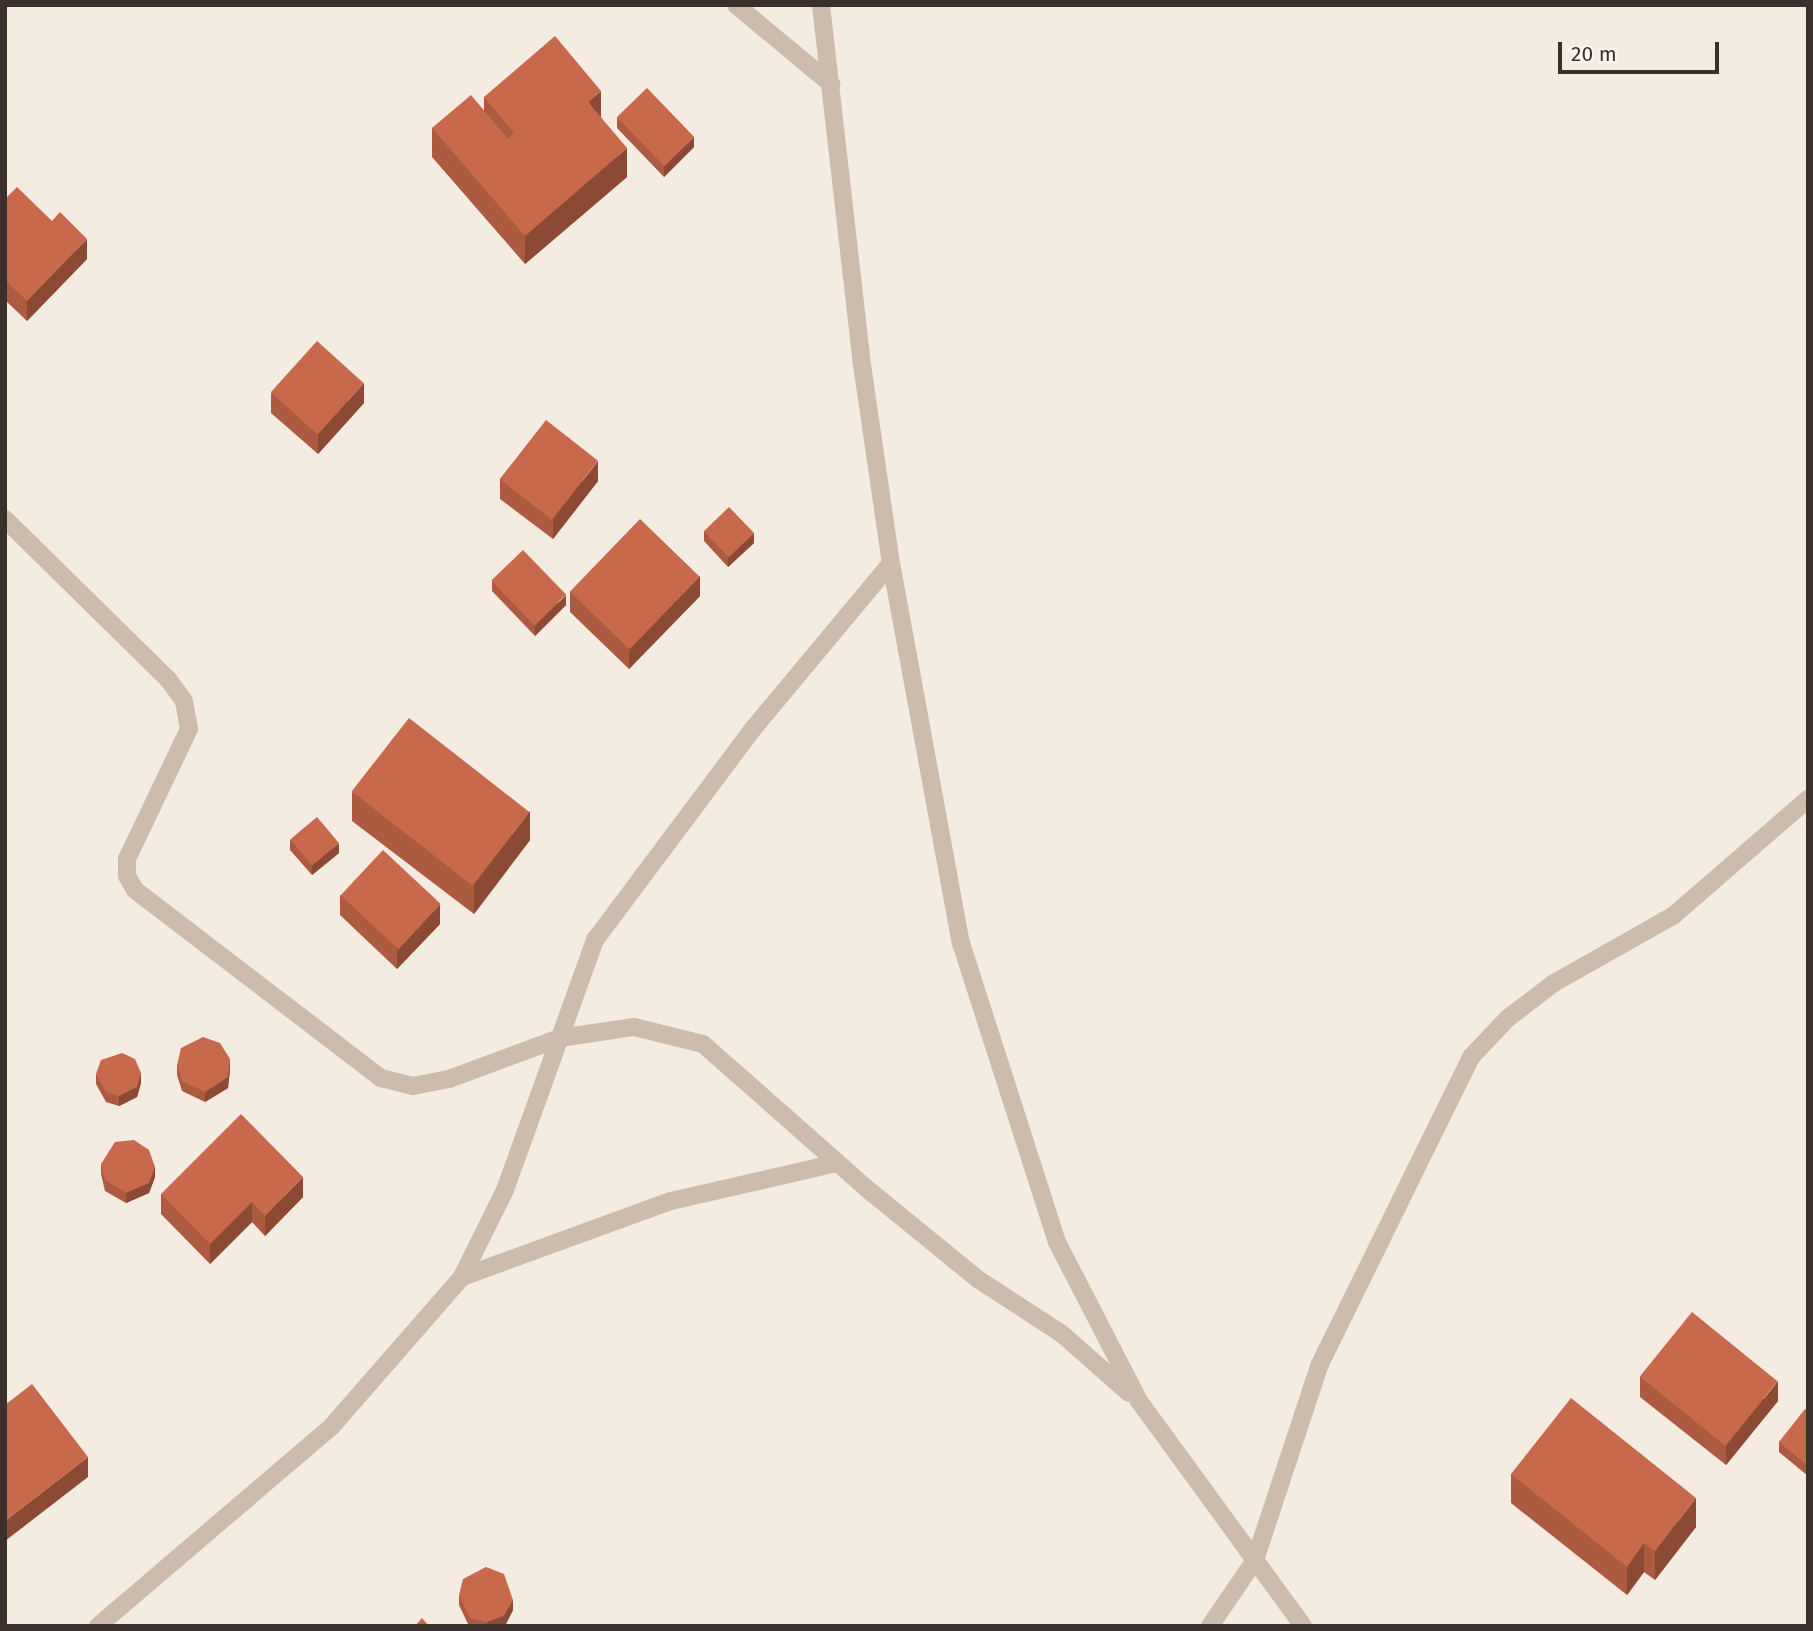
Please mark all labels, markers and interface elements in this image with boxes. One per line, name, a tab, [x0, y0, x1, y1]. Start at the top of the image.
scale bar	[1561, 28, 1722, 72]
text: 20 m	[1571, 41, 1617, 67]

